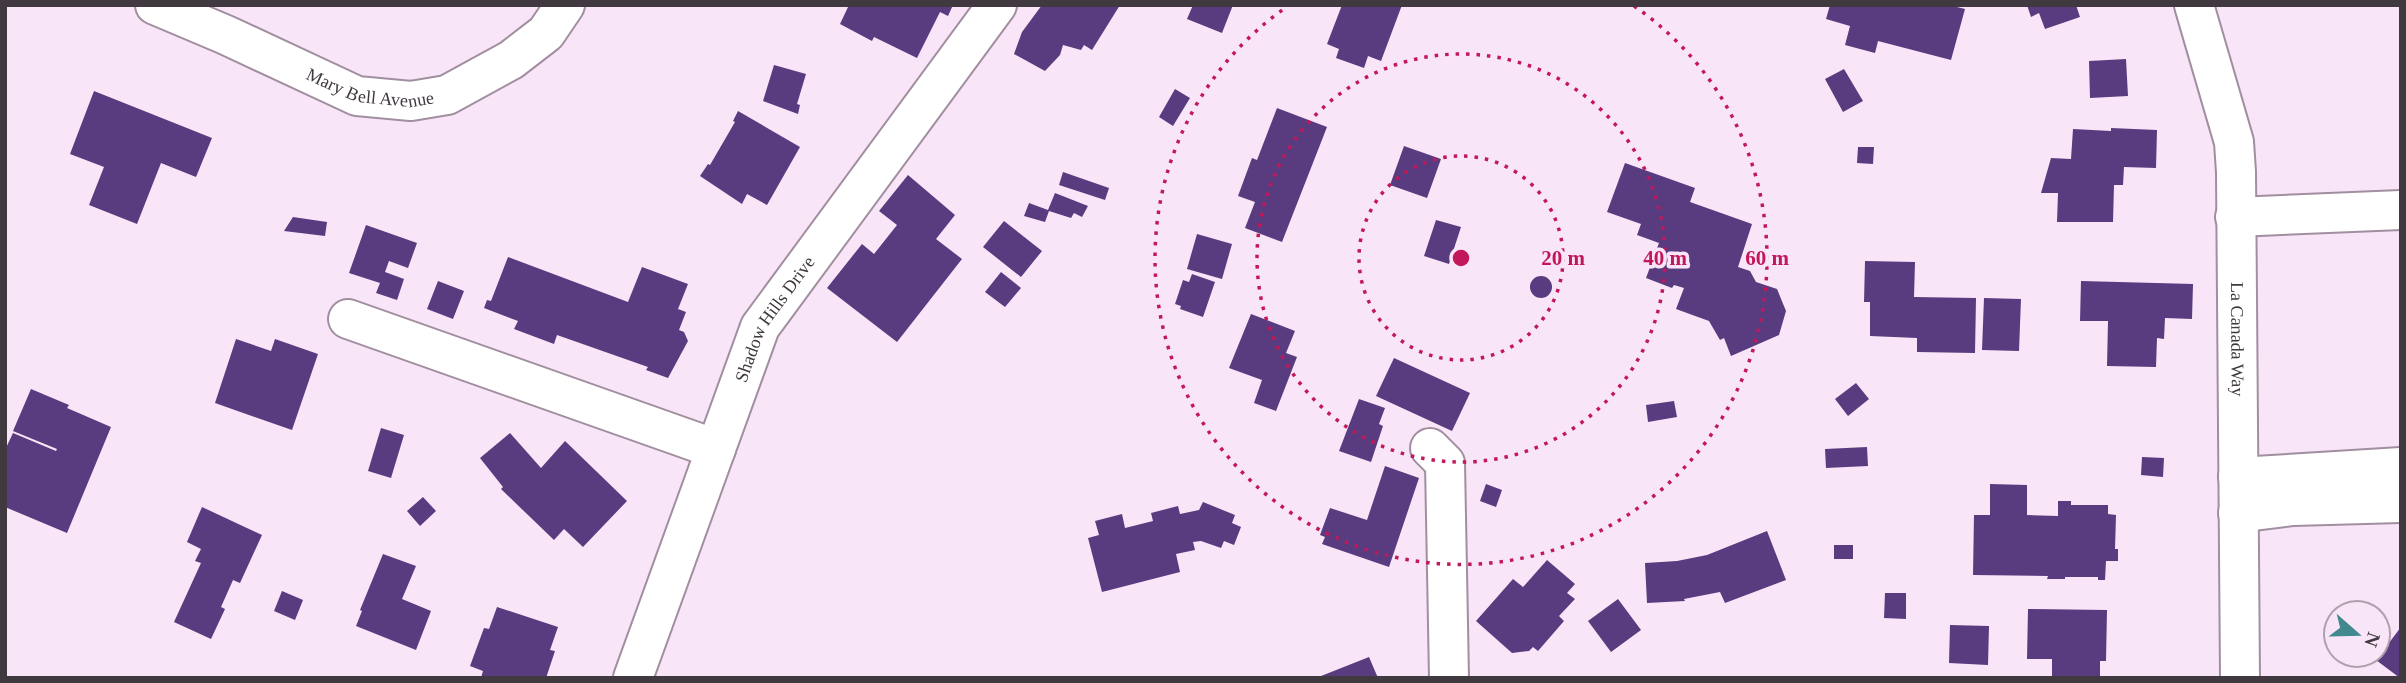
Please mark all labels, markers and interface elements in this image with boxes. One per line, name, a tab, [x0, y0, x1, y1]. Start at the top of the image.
street label: Mary Bell Avenue	[303, 64, 435, 111]
centre of rings	[1449, 246, 1473, 270]
text: 20 m	[1541, 246, 1585, 270]
text: 40 m	[1643, 246, 1687, 270]
text: 60 m	[1745, 246, 1789, 270]
street label: Shadow Hills Drive	[731, 252, 819, 385]
street label: La Canada Way	[2227, 282, 2248, 396]
north arrow	[2322, 599, 2392, 669]
text: N	[2360, 630, 2385, 650]

